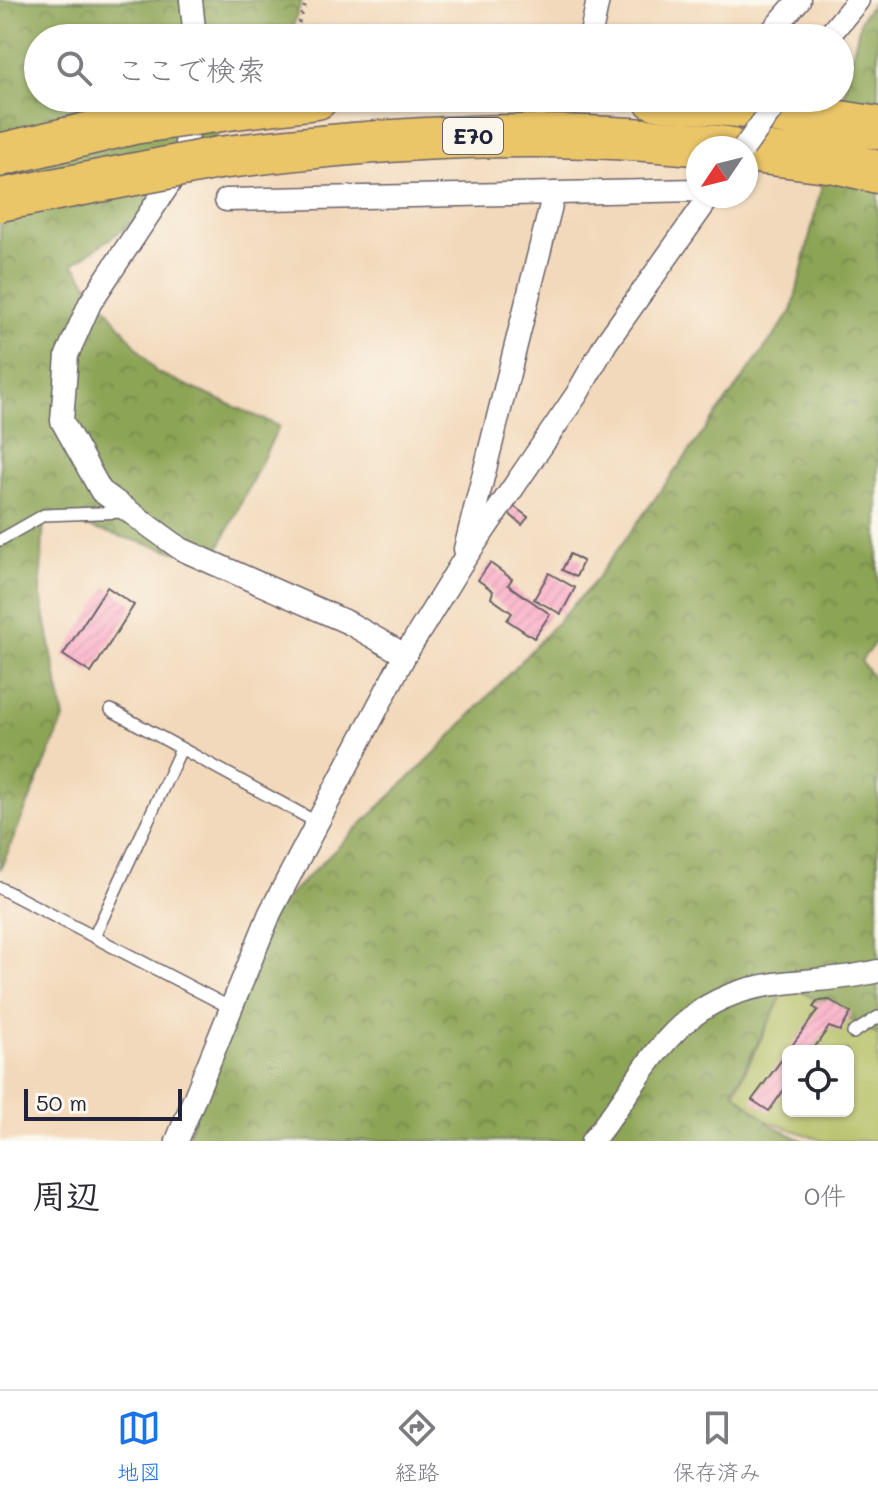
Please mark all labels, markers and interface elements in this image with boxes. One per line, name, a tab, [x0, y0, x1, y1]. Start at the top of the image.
search box	[24, 24, 854, 112]
icon: search	[52, 46, 96, 90]
text: ここで検索	[116, 49, 266, 89]
road number: E70	[443, 118, 503, 154]
north arrow	[686, 136, 758, 208]
map controls	[782, 1045, 854, 1117]
button: locate	[782, 1045, 854, 1117]
scale bar	[24, 1085, 182, 1121]
text: 50 m	[36, 1088, 87, 1117]
text: 周辺	[32, 1172, 100, 1217]
text: 0件	[804, 1178, 846, 1212]
tab: 地図	[117, 1406, 161, 1486]
tab: 経路	[395, 1406, 439, 1486]
tab: 保存済み	[673, 1406, 761, 1486]

